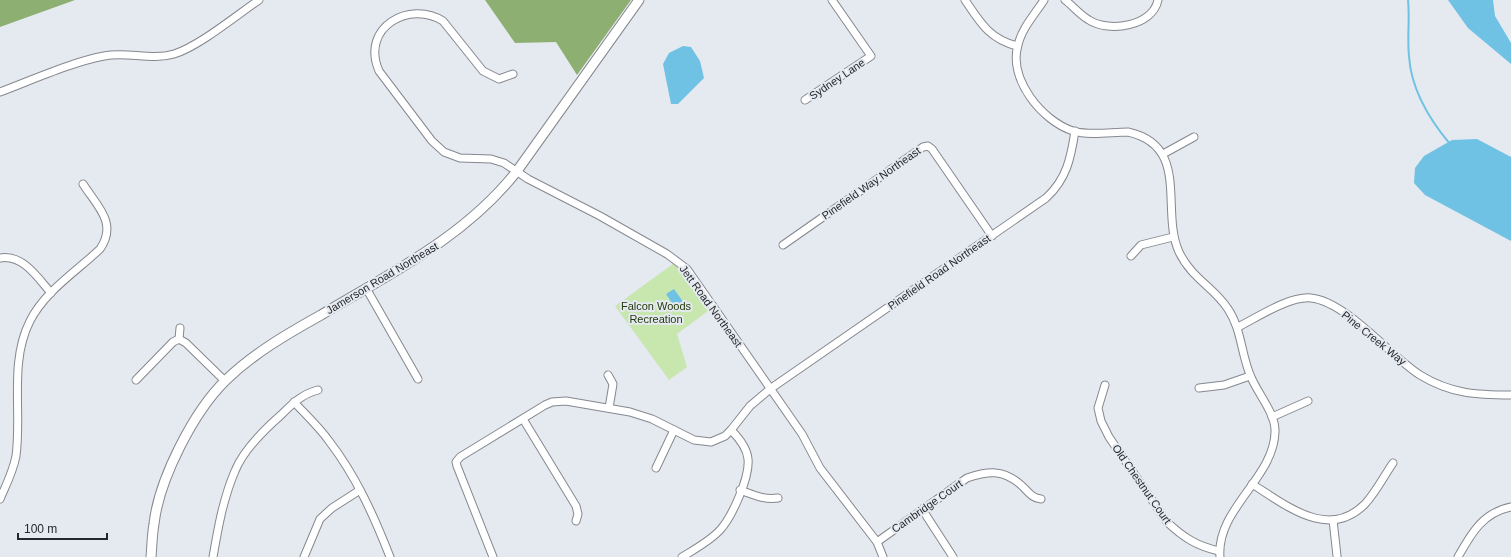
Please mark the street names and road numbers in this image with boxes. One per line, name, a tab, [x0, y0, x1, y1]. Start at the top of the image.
street label: Sydney Lane	[807, 56, 867, 102]
street label: Pinefield Way Northeast	[819, 144, 923, 222]
street label: Pinefield Road Northeast	[885, 232, 993, 312]
street label: Jamerson Road Northeast	[324, 240, 440, 316]
street label: Jett Road Northeast	[677, 263, 745, 349]
street label: Pine Creek Way	[1340, 308, 1409, 368]
street label: Old Chestnut Court	[1110, 442, 1174, 526]
street label: Cambridge Court	[889, 477, 965, 535]

